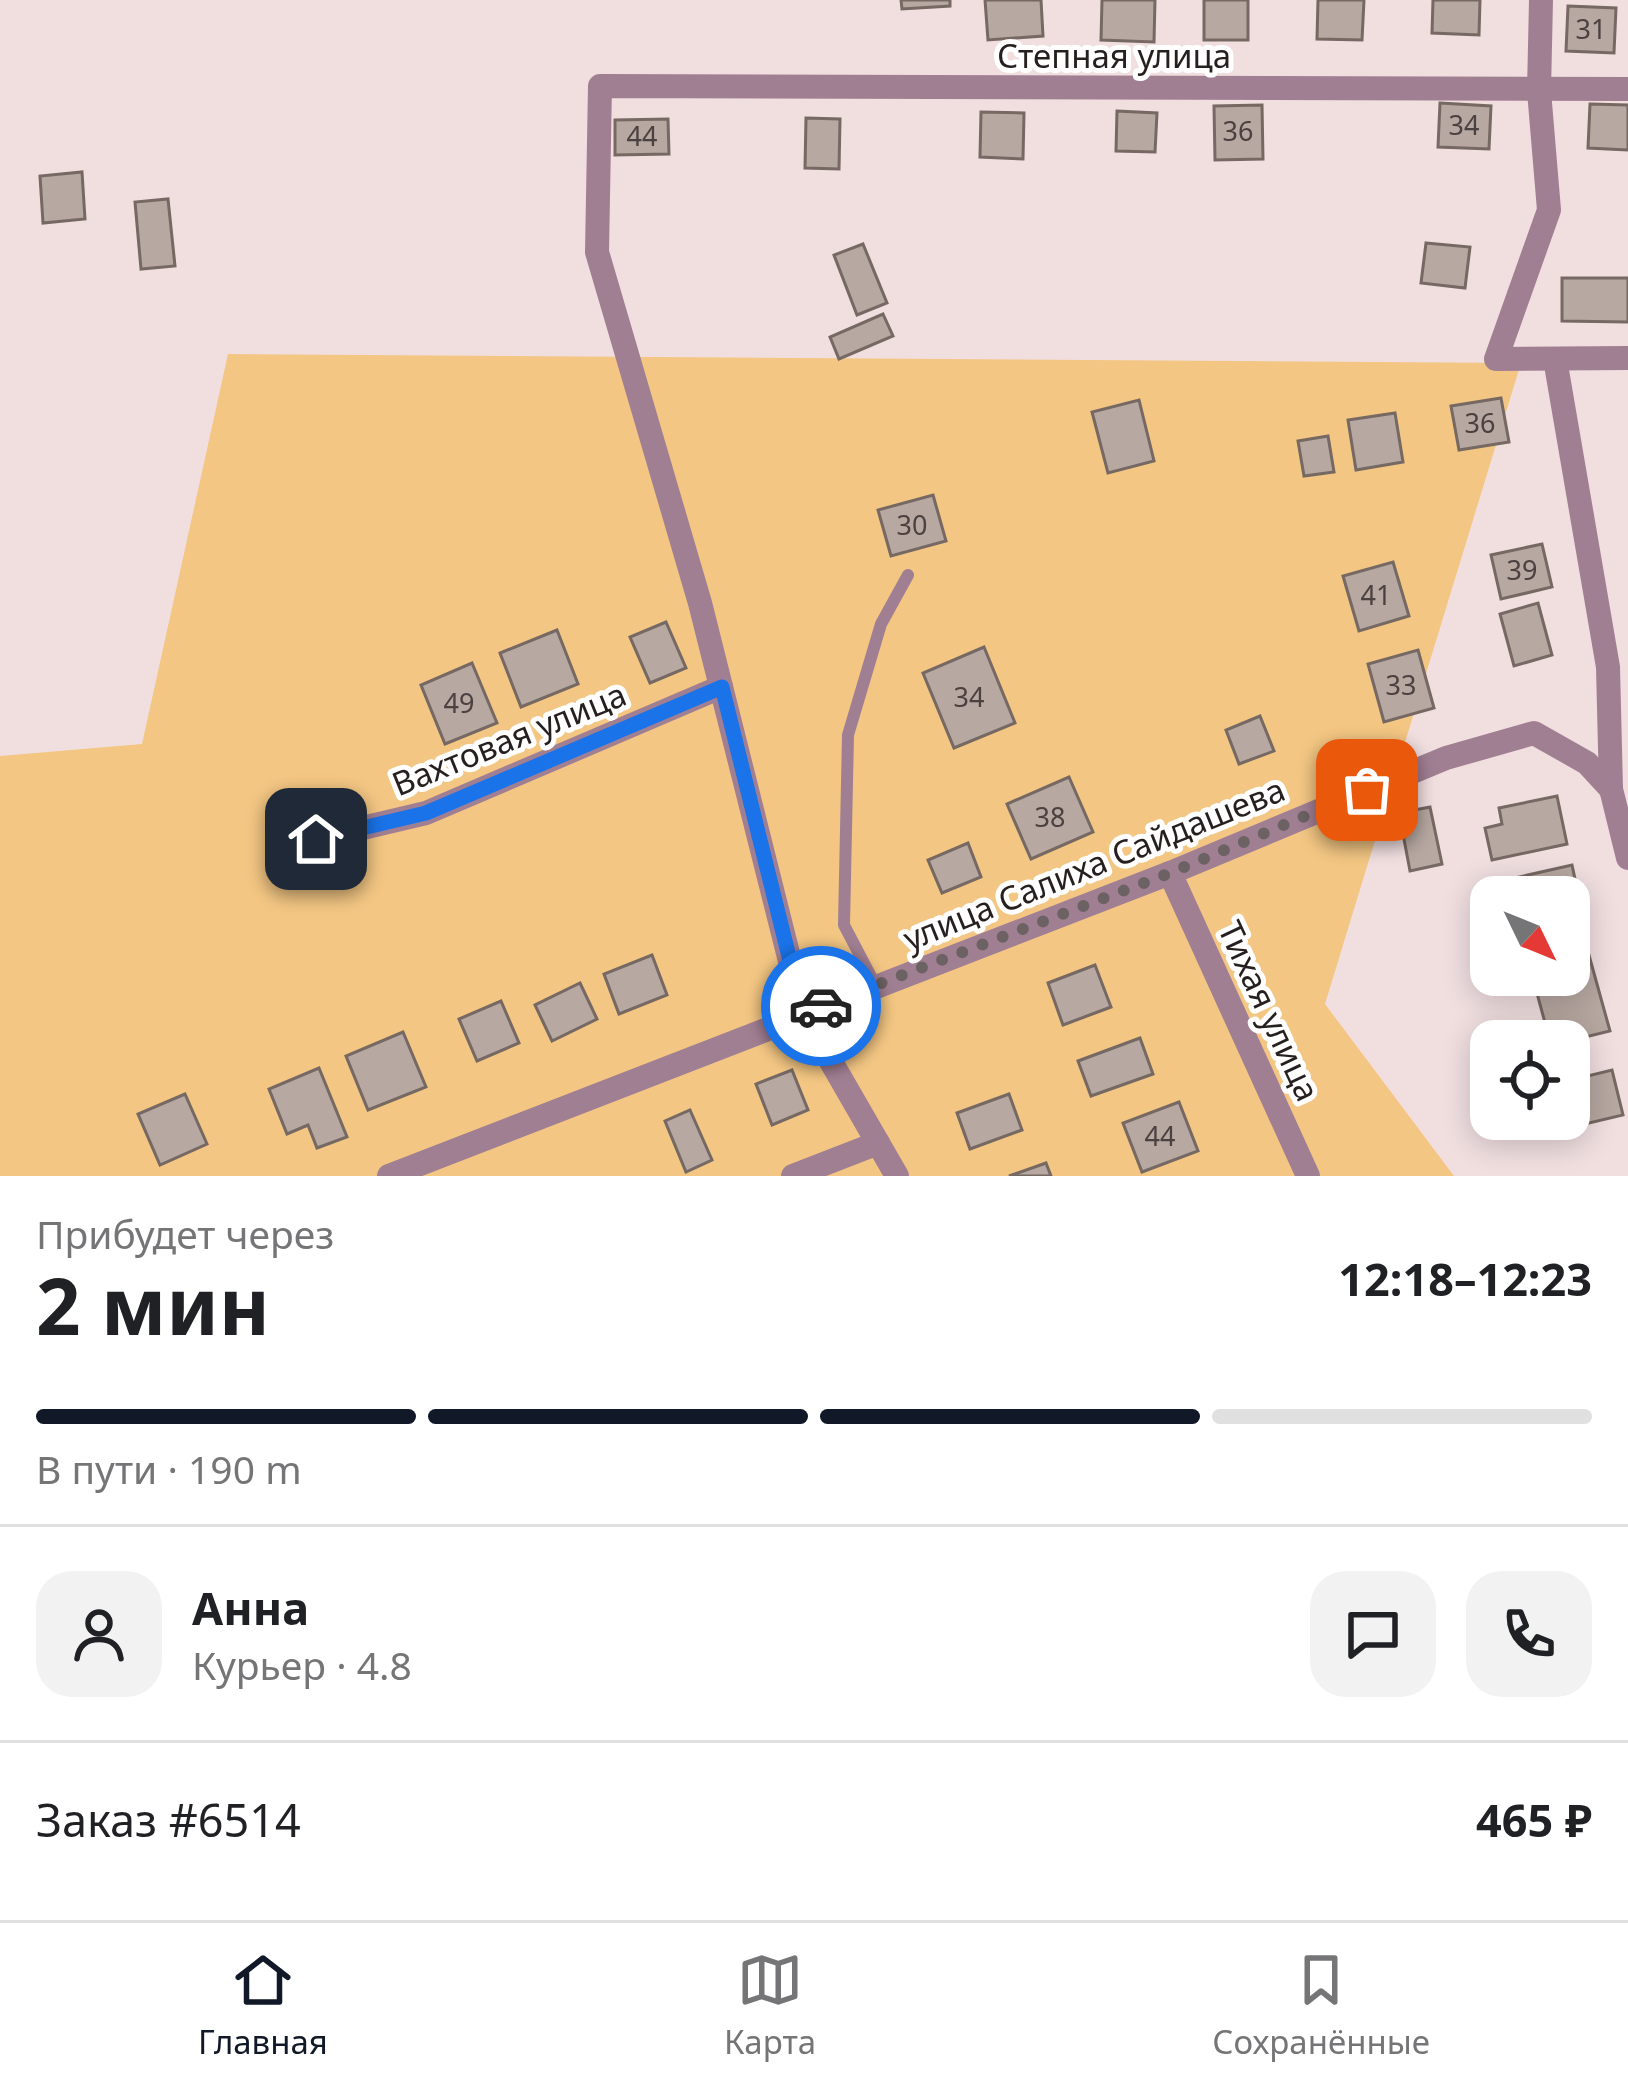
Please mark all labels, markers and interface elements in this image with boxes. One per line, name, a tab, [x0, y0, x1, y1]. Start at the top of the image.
house number: 31	[1576, 10, 1606, 47]
street label: Степная улица	[997, 33, 1231, 78]
house number: 34	[1449, 106, 1479, 143]
house number: 36	[1223, 112, 1253, 149]
house number: 44	[627, 117, 657, 154]
house number: 36	[1465, 404, 1495, 441]
house number: 30	[897, 506, 927, 543]
house number: 39	[1507, 551, 1537, 588]
house number: 41	[1361, 576, 1391, 613]
house number: 33	[1386, 666, 1416, 703]
street label: Вахтовая улица	[385, 671, 633, 806]
house number: 34	[954, 678, 984, 715]
house number: 49	[444, 684, 474, 721]
pin	[1316, 739, 1418, 841]
icon: bag	[1334, 757, 1400, 823]
street label: улица Салиха Сайдашева	[896, 766, 1291, 961]
pin	[265, 788, 367, 890]
house number: 38	[1035, 798, 1065, 835]
icon: home	[283, 806, 349, 872]
north arrow	[1470, 876, 1590, 996]
map controls	[1470, 876, 1590, 1140]
street label: Тихая улица	[1208, 914, 1331, 1108]
courier	[761, 946, 881, 1066]
icon: car	[788, 973, 854, 1039]
button: locate	[1470, 1020, 1590, 1140]
house number: 44	[1145, 1117, 1175, 1154]
text: Прибудет через	[36, 1207, 334, 1260]
text: 12:18–12:23	[1338, 1248, 1592, 1309]
text: 2 мин	[36, 1252, 270, 1358]
text: В пути · 190 m	[36, 1442, 302, 1495]
button: person	[36, 1571, 162, 1697]
button: chat	[1310, 1571, 1436, 1697]
button: phone	[1466, 1571, 1592, 1697]
text: Анна	[192, 1577, 309, 1638]
text: Курьер · 4.8	[192, 1638, 412, 1691]
text: Заказ #6514	[36, 1789, 301, 1850]
text: 465 ₽	[1476, 1789, 1592, 1850]
tab: Главная	[198, 1947, 328, 2064]
tab: Карта	[724, 1947, 816, 2064]
tab: Сохранённые	[1212, 1947, 1430, 2064]

